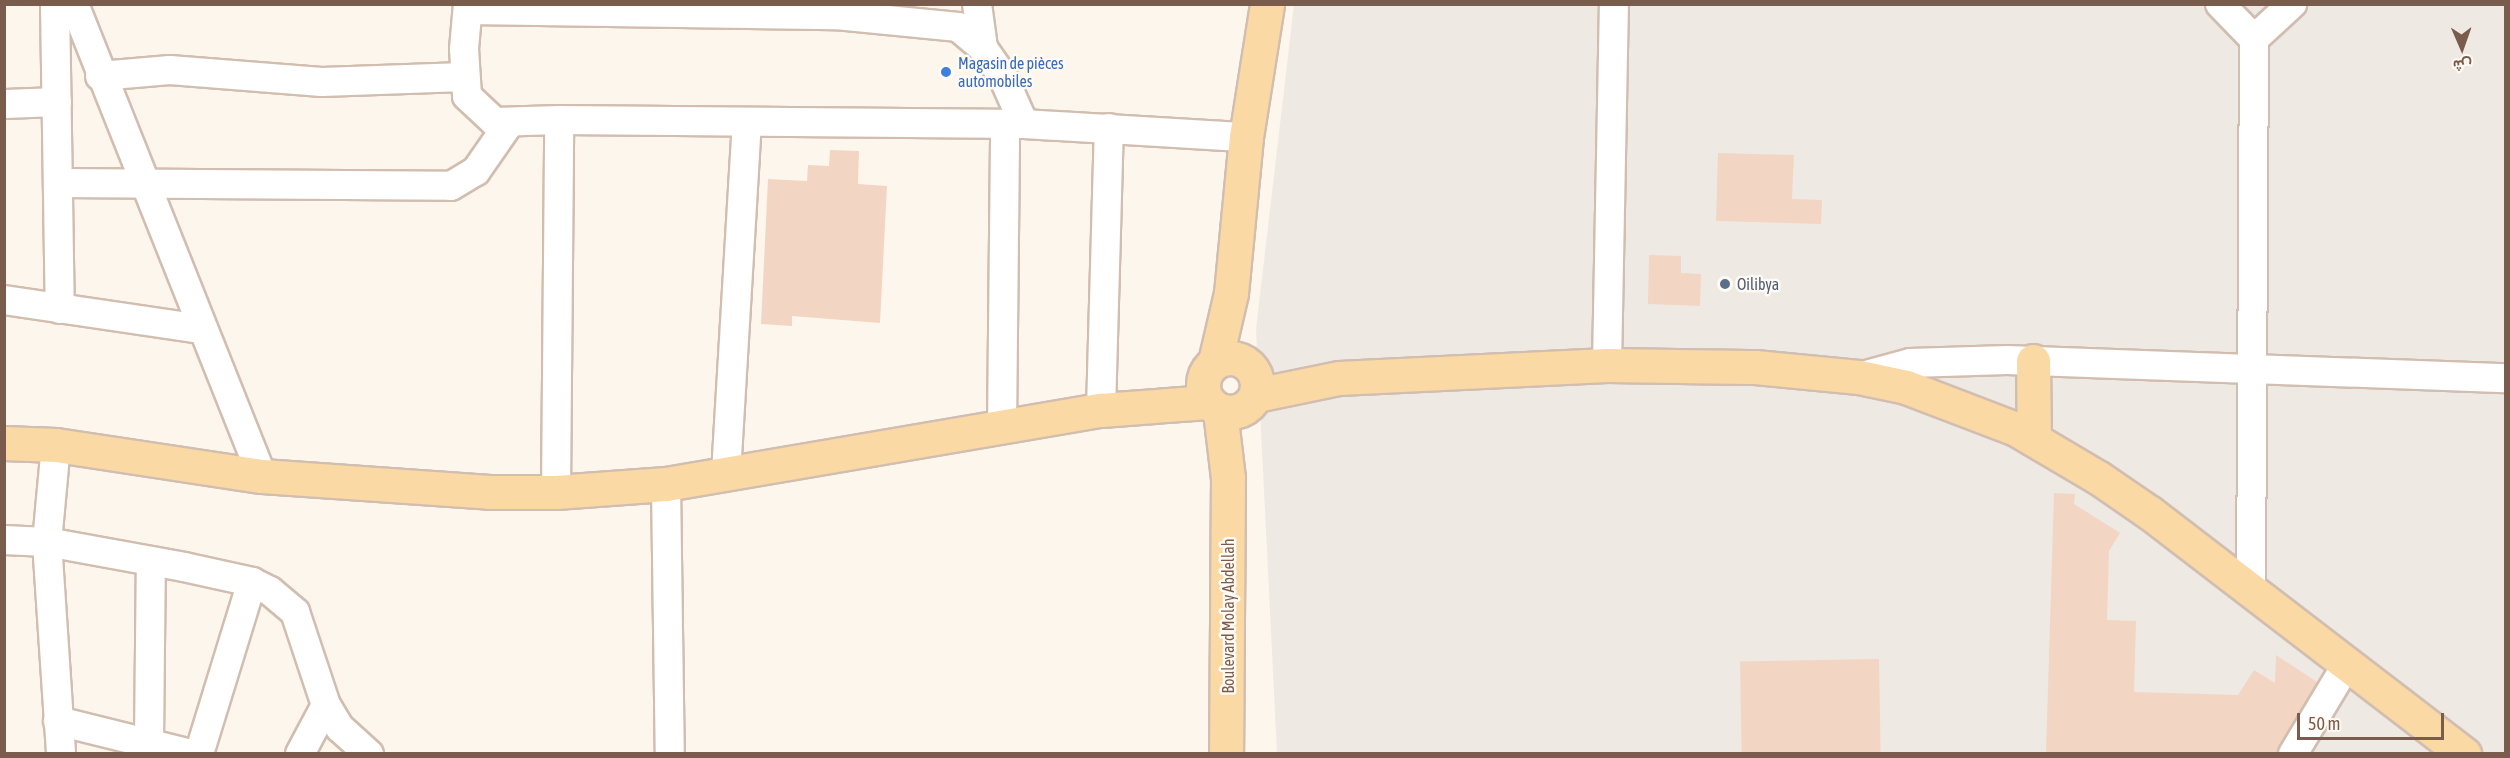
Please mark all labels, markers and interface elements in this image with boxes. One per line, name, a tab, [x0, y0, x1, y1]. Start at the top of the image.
north arrow	[2432, 18, 2492, 78]
place label: Magasin de pièces automobiles	[958, 53, 1064, 91]
text: ش	[2453, 57, 2473, 75]
marker: Magasin de pièces automobiles	[939, 65, 953, 79]
place label: Oilibya	[1737, 274, 1779, 294]
marker: Oilibya	[1718, 277, 1732, 291]
street label: Boulevard Molay Abdellah	[1218, 538, 1238, 694]
scale bar	[2300, 701, 2447, 739]
text: 50 m	[2308, 713, 2340, 734]

